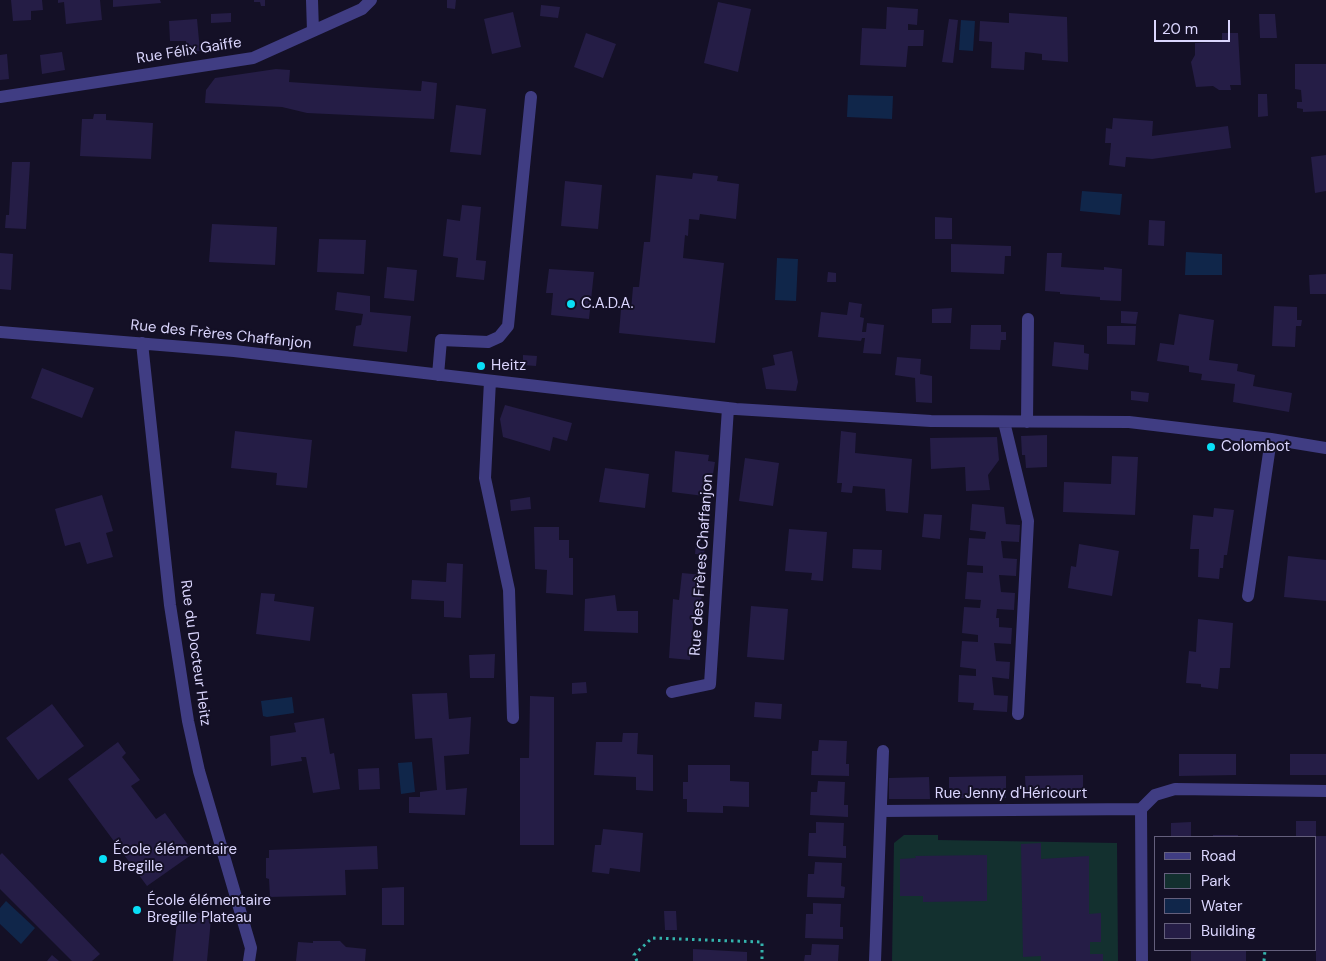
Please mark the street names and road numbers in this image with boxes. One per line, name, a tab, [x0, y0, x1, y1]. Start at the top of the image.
street label: Rue Félix Gaiffe	[135, 34, 243, 68]
street label: Rue des Frères Chaffanjon	[130, 317, 312, 353]
street label: Rue des Frères Chaffanjon	[687, 474, 717, 656]
street label: Rue du Docteur Heitz	[176, 579, 214, 727]
street label: Rue Jenny d'Héricourt	[935, 785, 1087, 803]

